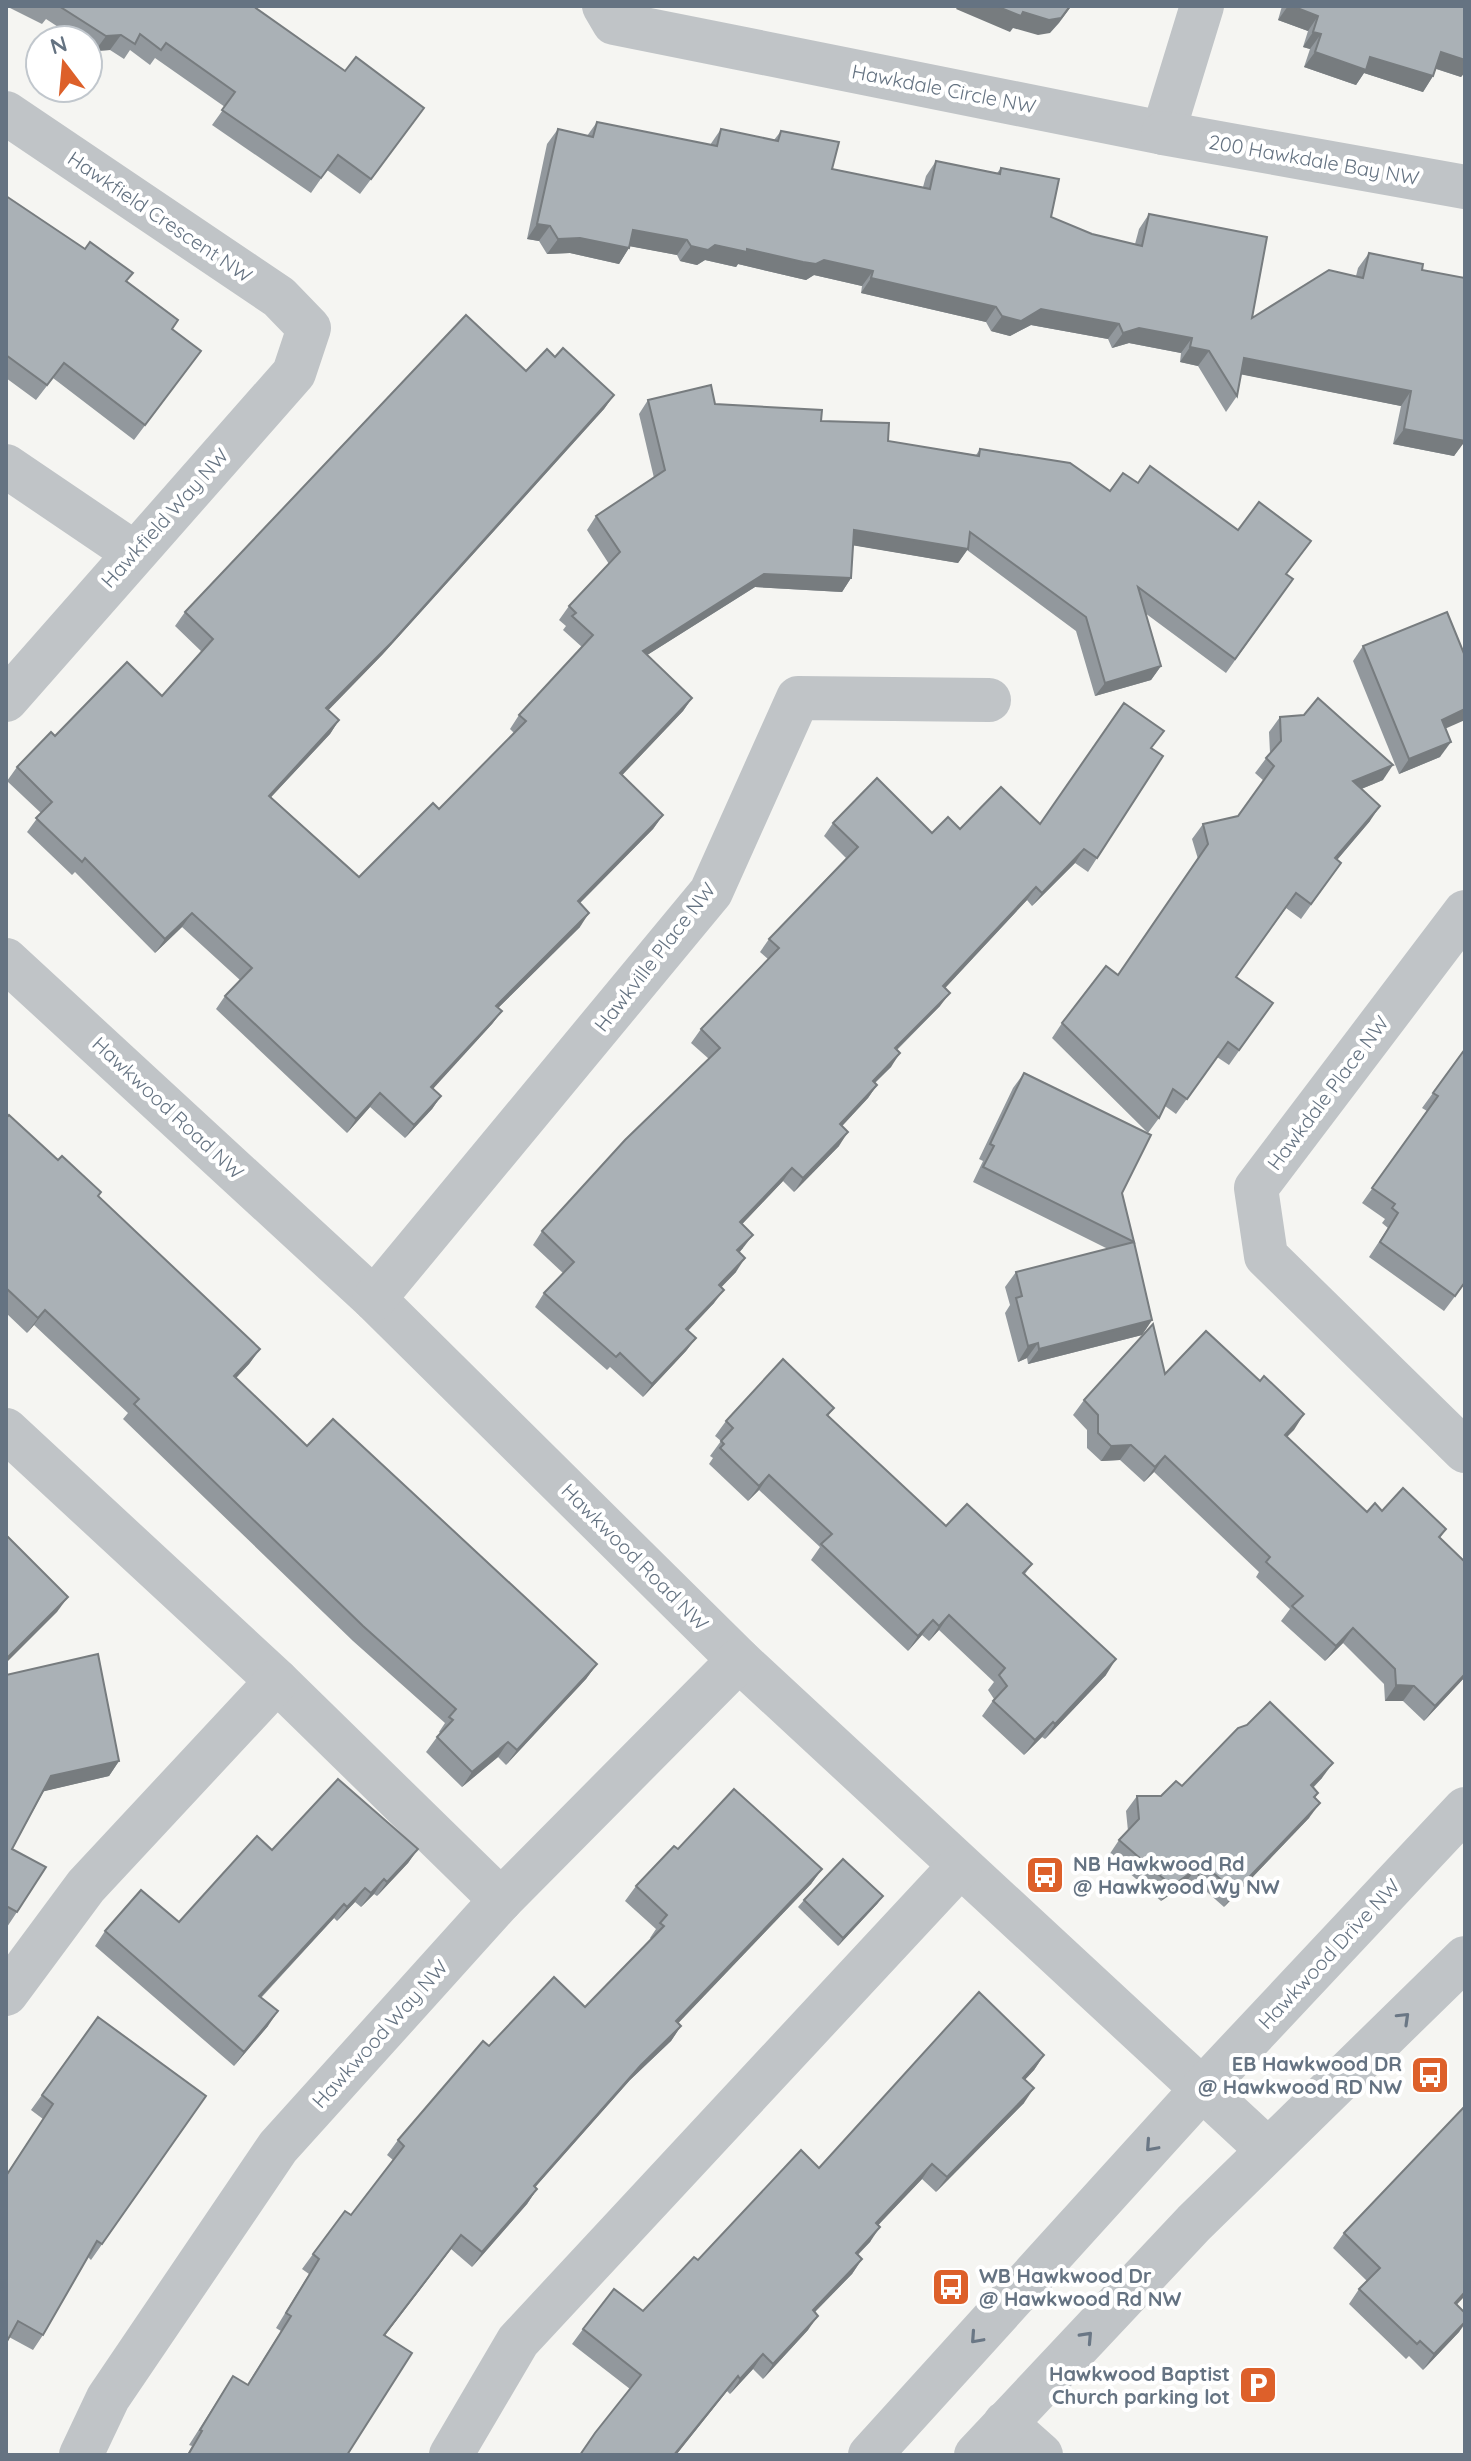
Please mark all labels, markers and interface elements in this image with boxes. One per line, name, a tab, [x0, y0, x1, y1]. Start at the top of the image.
north arrow	[24, 24, 104, 104]
text: N	[47, 29, 70, 60]
street label: Hawkdale Circle NW	[850, 58, 1038, 119]
street label: 200 Hawkdale Bay NW	[1207, 129, 1421, 190]
street label: Hawkfield Crescent NW	[63, 145, 257, 288]
street label: Hawkfield Way NW	[96, 443, 234, 592]
street label: Hawkville Place NW	[589, 877, 721, 1036]
street label: Hawkdale Place NW	[1261, 1011, 1394, 1175]
street label: Hawkwood Road NW	[87, 1031, 249, 1184]
street label: Hawkwood Road NW	[557, 1478, 714, 1635]
place label: NB Hawkwood Rd @ Hawkwood Wy NW	[1073, 1851, 1280, 1899]
bus stop icon: NB Hawkwood Rd @ Hawkwood Wy NW	[1024, 1854, 1066, 1896]
street label: Hawkwood Drive NW	[1253, 1873, 1405, 2034]
street label: Hawkwood Way NW	[306, 1954, 453, 2113]
one-way arrow	[1395, 2012, 1409, 2027]
place label: EB Hawkwood DR @ Hawkwood RD NW	[1198, 2051, 1402, 2099]
bus stop icon: EB Hawkwood DR @ Hawkwood RD NW	[1409, 2054, 1451, 2096]
one-way arrow	[1146, 2137, 1161, 2152]
place label: WB Hawkwood Dr @ Hawkwood Rd NW	[979, 2263, 1181, 2311]
bus stop icon: WB Hawkwood Dr @ Hawkwood Rd NW	[930, 2266, 972, 2308]
one-way arrow	[971, 2329, 985, 2344]
one-way arrow	[1077, 2331, 1091, 2346]
place label: Hawkwood Baptist Church parking lot	[1049, 2361, 1230, 2409]
parking icon: Hawkwood Baptist Church parking lot	[1237, 2364, 1279, 2406]

